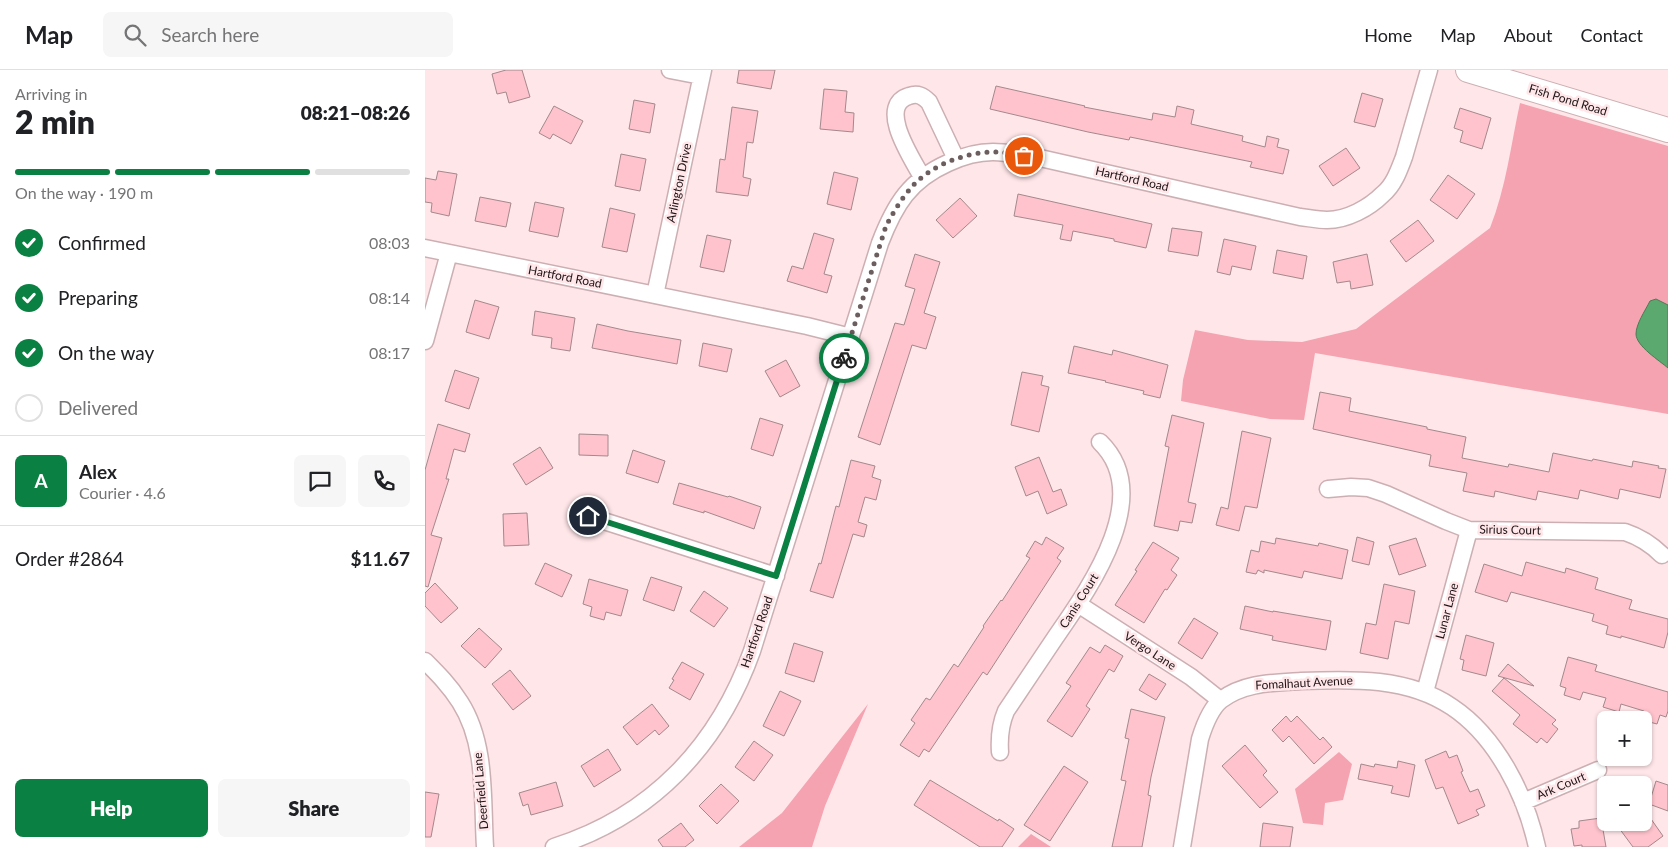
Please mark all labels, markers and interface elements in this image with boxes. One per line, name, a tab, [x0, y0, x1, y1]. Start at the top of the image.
search box	[103, 12, 453, 57]
text: Map	[25, 20, 73, 49]
icon: search	[121, 21, 149, 49]
text: Search here	[161, 23, 259, 46]
text: Home	[1364, 24, 1412, 46]
text: Map	[1440, 24, 1476, 46]
text: About	[1504, 24, 1553, 46]
text: Contact	[1581, 24, 1643, 46]
street label: Fish Pond Road	[1527, 80, 1609, 119]
text: Arriving in	[15, 84, 88, 103]
text: 08:21–08:26	[301, 101, 410, 124]
text: 2 min	[15, 102, 95, 141]
pin	[1003, 135, 1045, 177]
street label: Arlington Drive	[663, 142, 694, 224]
icon: bag	[1010, 142, 1038, 170]
street label: Hartford Road	[1094, 163, 1170, 194]
text: On the way · 190 m	[15, 183, 153, 202]
icon: check	[15, 229, 43, 257]
text: Confirmed	[58, 231, 146, 254]
text: 08:03	[369, 233, 410, 252]
street label: Hartford Road	[527, 262, 603, 291]
icon: check	[15, 284, 43, 312]
text: Preparing	[58, 286, 138, 309]
text: 08:14	[369, 288, 410, 307]
courier	[819, 333, 869, 383]
icon: check	[15, 339, 43, 367]
text: On the way	[58, 341, 154, 364]
text: 08:17	[369, 343, 410, 362]
icon: bike	[830, 344, 858, 372]
text: Delivered	[58, 396, 138, 419]
button: chat	[294, 455, 346, 507]
button: phone	[358, 455, 410, 507]
text: Alex	[79, 460, 117, 483]
text: A	[34, 469, 48, 492]
text: Courier · 4.6	[79, 483, 166, 502]
pin	[567, 495, 609, 537]
icon: home	[574, 502, 602, 530]
street label: Sirius Court	[1479, 521, 1542, 538]
text: Order #2864	[15, 547, 124, 570]
text: $11.67	[350, 547, 410, 570]
street label: Canis Court	[1056, 570, 1102, 631]
street label: Lunar Lane	[1432, 581, 1461, 641]
street label: Hartford Road	[737, 594, 776, 670]
street label: Vergo Lane	[1121, 628, 1179, 673]
street label: Fomalhaut Avenue	[1255, 672, 1353, 693]
map controls	[1597, 711, 1652, 831]
button: +	[1597, 711, 1652, 766]
street label: Deerfield Lane	[470, 752, 491, 830]
street label: Ark Court	[1534, 768, 1588, 803]
button: −	[1597, 776, 1652, 831]
button: Help	[15, 779, 208, 837]
button: Share	[218, 779, 410, 837]

